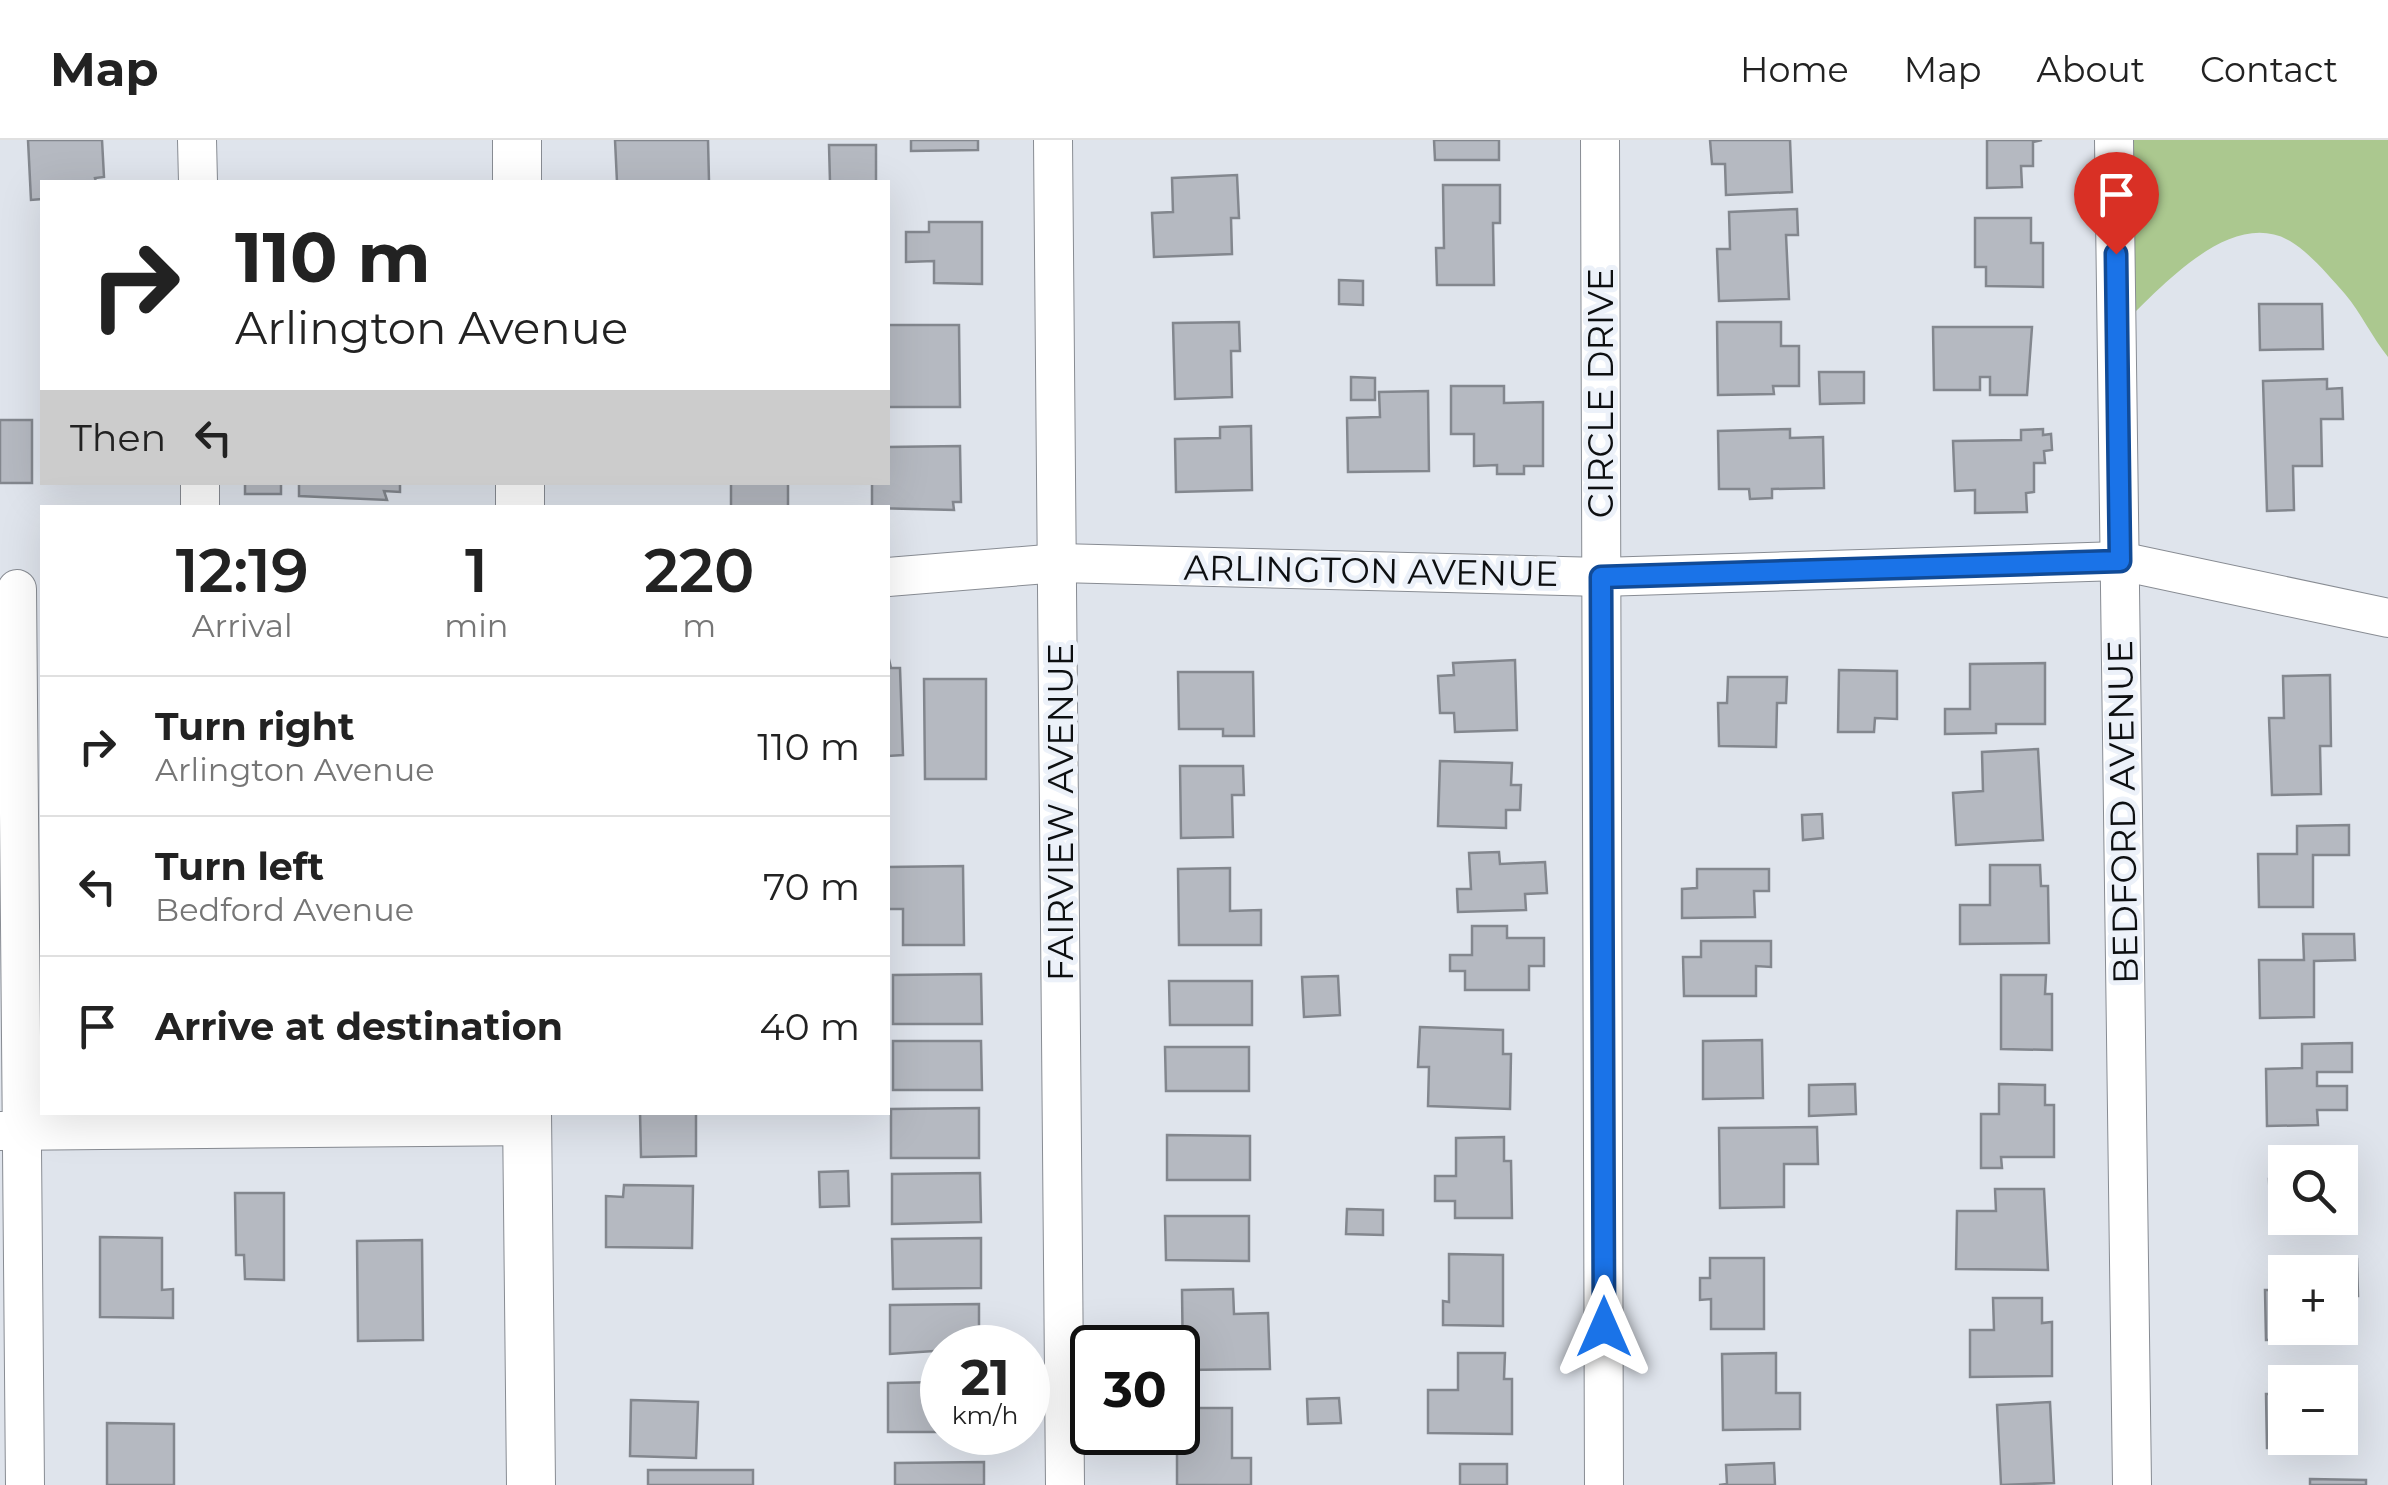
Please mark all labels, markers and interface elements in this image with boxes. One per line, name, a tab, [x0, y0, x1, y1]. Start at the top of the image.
text: Map	[50, 40, 159, 98]
text: Home	[1740, 48, 1849, 91]
text: Map	[1904, 48, 1982, 91]
text: About	[2037, 48, 2145, 91]
text: Contact	[2200, 48, 2338, 91]
pin	[2074, 152, 2159, 255]
icon: arrive	[2089, 167, 2144, 222]
text: 110 m	[235, 214, 431, 300]
icon: right	[70, 220, 200, 350]
street label: CIRCLE DRIVE	[1579, 268, 1622, 518]
text: Arlington Avenue	[235, 300, 628, 355]
icon: left	[186, 410, 241, 465]
text: Then	[70, 414, 166, 461]
text: 12:19	[176, 534, 309, 607]
text: 1	[465, 534, 488, 607]
text: 220	[644, 534, 754, 607]
street label: ARLINGTON AVENUE	[1183, 546, 1559, 595]
text: Arrival	[192, 606, 293, 645]
text: min	[444, 606, 508, 645]
text: m	[682, 606, 716, 645]
street label: BEDFORD AVENUE	[2098, 640, 2147, 984]
street label: FAIRVIEW AVENUE	[1039, 643, 1082, 981]
text: Turn right	[155, 703, 354, 750]
icon: right	[70, 719, 125, 774]
text: 110 m	[757, 723, 860, 770]
text: Arlington Avenue	[155, 750, 435, 789]
text: Turn left	[155, 843, 324, 890]
icon: left	[70, 859, 125, 914]
text: 70 m	[763, 863, 860, 910]
text: Bedford Avenue	[155, 890, 414, 929]
icon: arrive	[70, 999, 125, 1054]
text: Arrive at destination	[155, 1003, 563, 1050]
text: 40 m	[759, 1003, 860, 1050]
map controls	[2268, 1145, 2358, 1455]
button: search	[2268, 1145, 2358, 1235]
button: +	[2268, 1255, 2358, 1345]
position arrow	[1552, 1275, 1656, 1379]
speed limit sign: 30	[1070, 1325, 1200, 1455]
text: 21	[960, 1347, 1010, 1408]
button: −	[2268, 1365, 2358, 1455]
text: km/h	[952, 1400, 1018, 1430]

